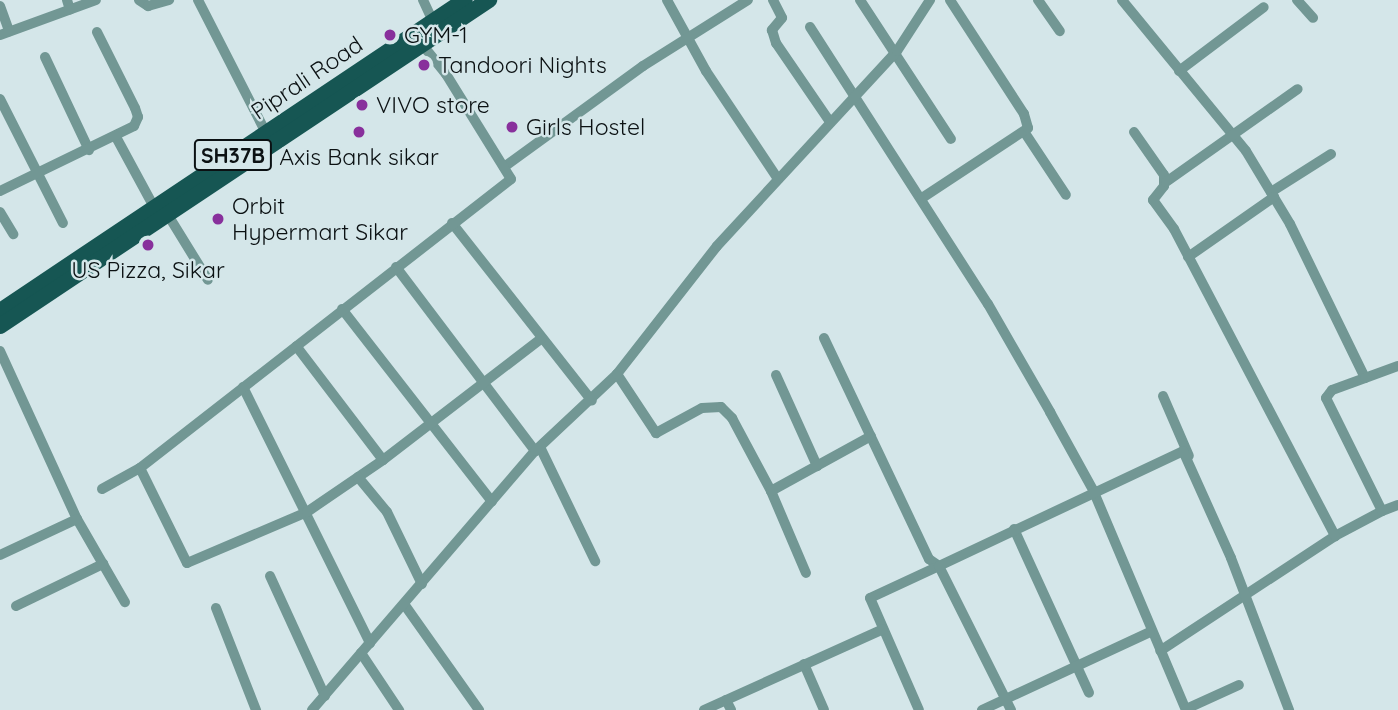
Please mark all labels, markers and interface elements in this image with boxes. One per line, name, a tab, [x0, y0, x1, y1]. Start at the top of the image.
place label: GYM-1	[404, 21, 468, 49]
marker: GYM-1	[382, 27, 398, 43]
street label: Piprali Road	[246, 31, 368, 125]
place label: Tandoori Nights	[438, 51, 607, 79]
marker: Tandoori Nights	[416, 57, 432, 73]
place label: VIVO store	[376, 91, 490, 119]
marker: VIVO store	[354, 97, 370, 113]
place label: Girls Hostel	[526, 113, 645, 141]
marker: Girls Hostel	[504, 119, 520, 135]
marker: Axis Bank sikar	[351, 124, 367, 140]
road number: SH37B	[193, 138, 273, 172]
place label: Axis Bank sikar	[279, 143, 439, 171]
place label: Orbit Hypermart Sikar	[232, 192, 408, 246]
marker: Orbit Hypermart Sikar	[210, 211, 226, 227]
marker: US Pizza, Sikar	[140, 237, 156, 253]
place label: US Pizza, Sikar	[71, 256, 225, 284]

